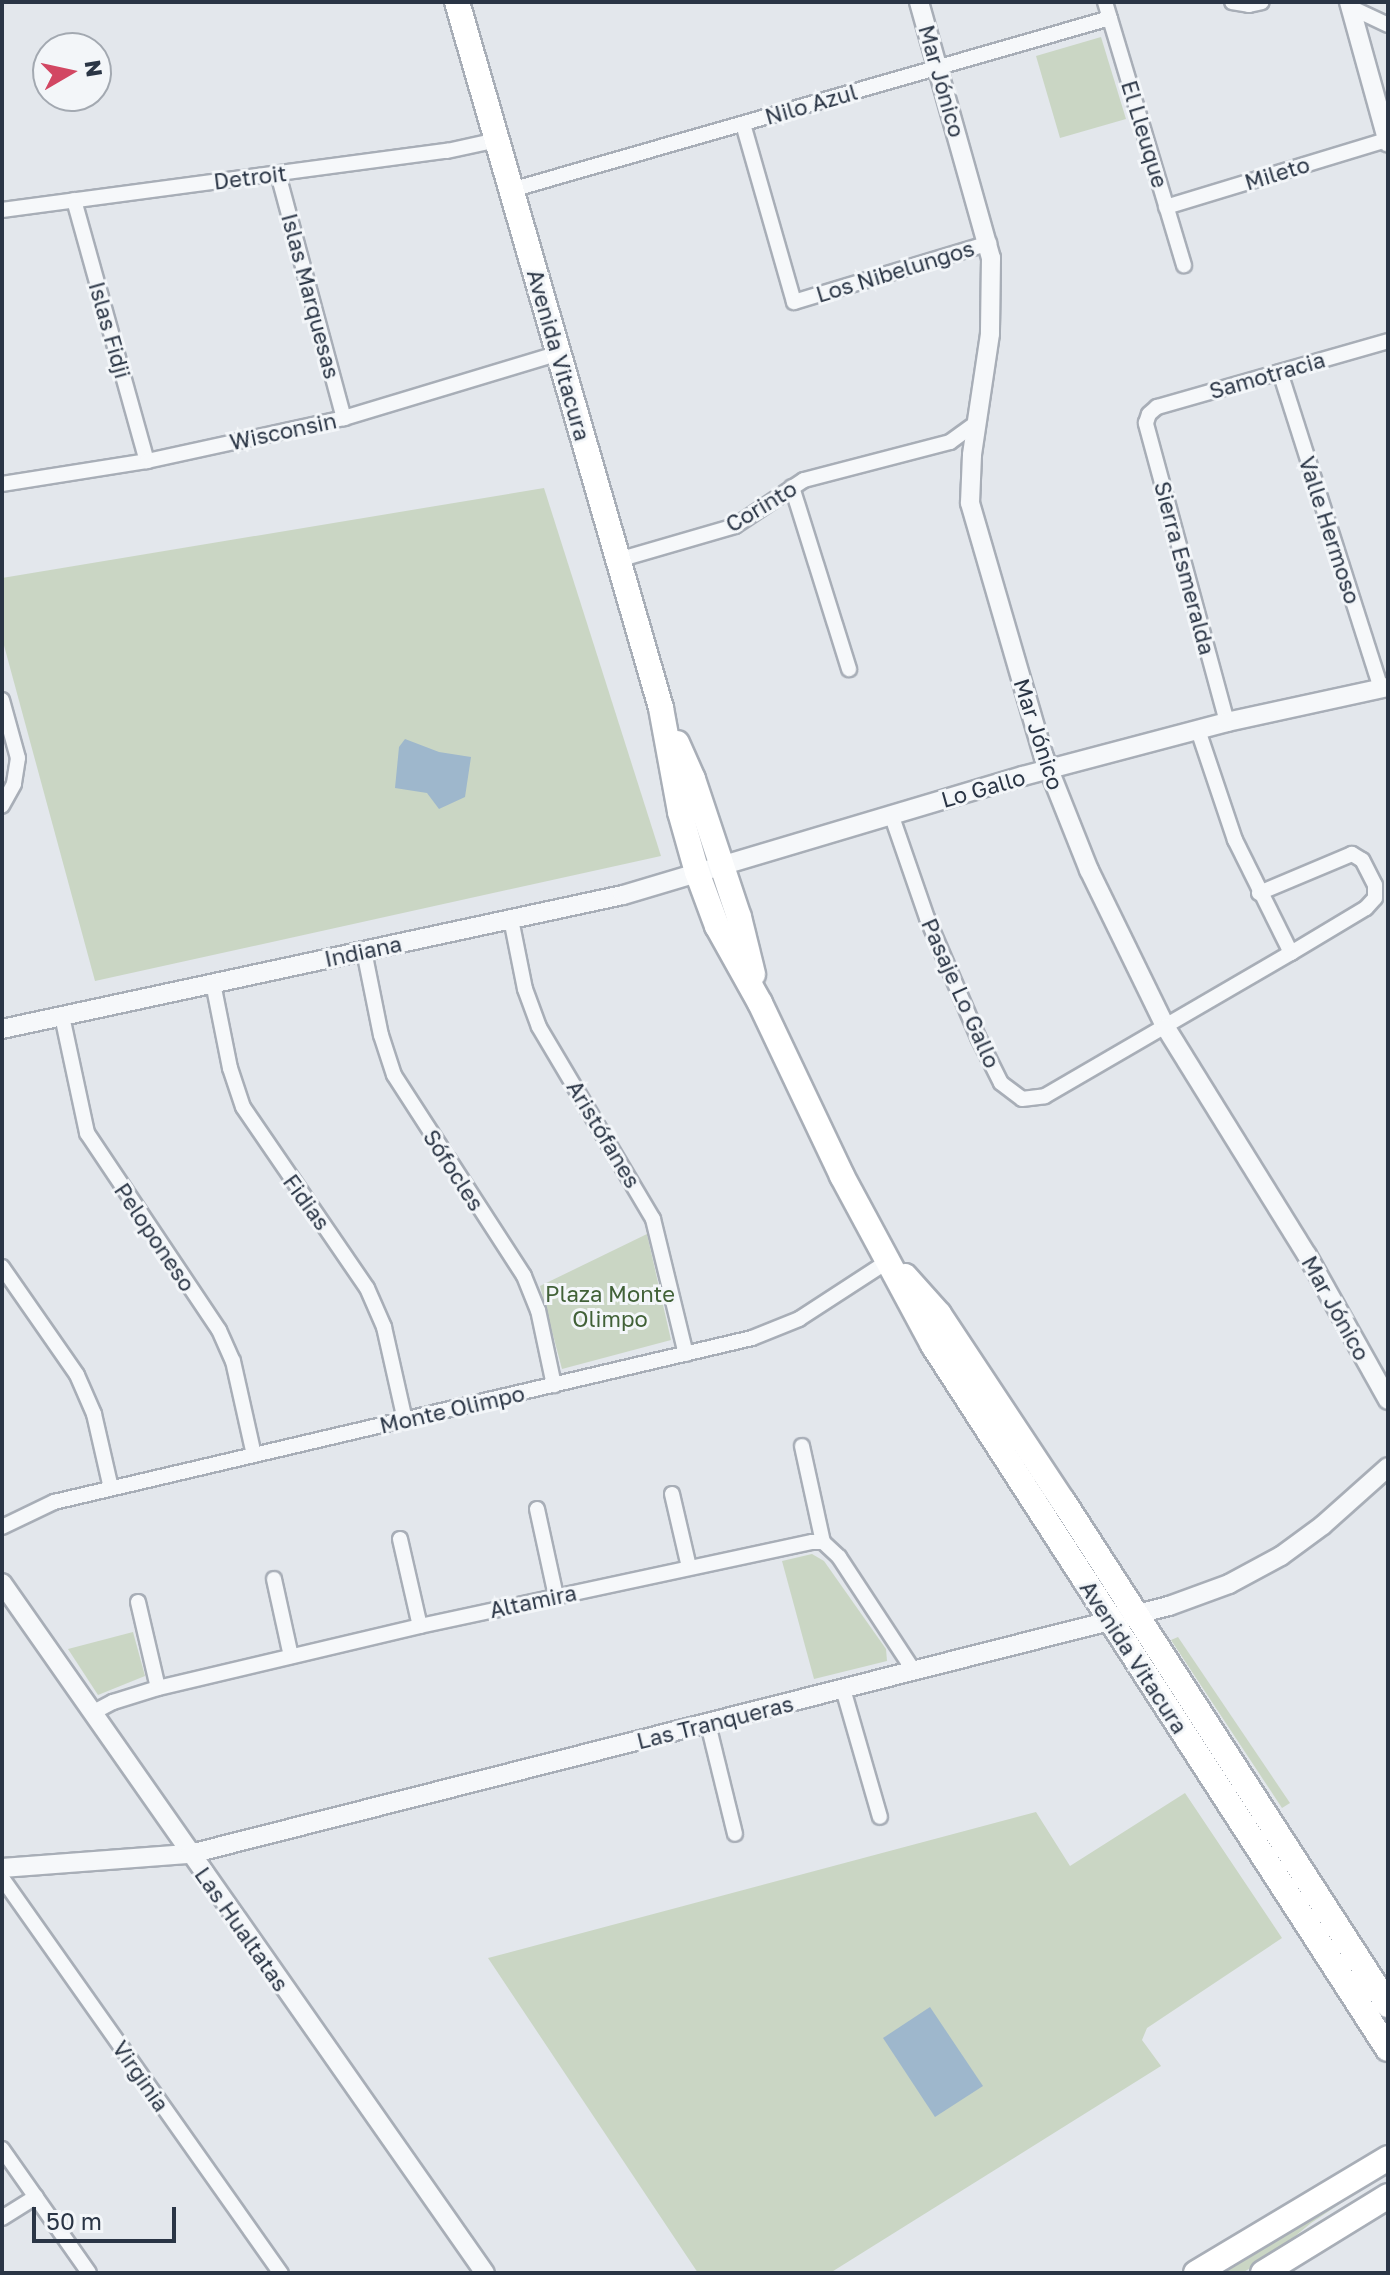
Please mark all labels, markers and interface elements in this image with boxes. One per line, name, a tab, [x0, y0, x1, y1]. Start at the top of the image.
street label: Mar Jónico	[913, 22, 971, 140]
north arrow	[32, 32, 112, 112]
text: N	[80, 58, 109, 79]
street label: El Lleuque	[1116, 77, 1174, 191]
street label: Nilo Azul	[762, 78, 860, 130]
street label: Mileto	[1241, 151, 1313, 195]
street label: Detroit	[212, 159, 288, 195]
street label: Islas Marquesas	[276, 210, 346, 382]
street label: Los Nibelungos	[813, 234, 977, 308]
street label: Avenida Vitacura	[522, 266, 596, 444]
street label: Islas Fidji	[84, 279, 136, 381]
street label: Samotracia	[1206, 346, 1328, 404]
street label: Wisconsin	[227, 407, 339, 455]
street label: Valle Hermoso	[1294, 453, 1366, 607]
street label: Corinto	[721, 475, 801, 537]
street label: Sierra Esmeralda	[1149, 478, 1221, 658]
street label: Mar Jónico	[1009, 675, 1069, 793]
street label: Lo Gallo	[938, 763, 1028, 813]
street label: Pasaje Lo Gallo	[916, 914, 1006, 1072]
street label: Indiana	[322, 930, 404, 972]
street label: Aristófanes	[562, 1076, 646, 1192]
street label: Sófocles	[418, 1125, 490, 1215]
street label: Fidias	[278, 1169, 336, 1235]
street label: Peloponeso	[109, 1178, 201, 1296]
street label: Mar Jónico	[1296, 1251, 1376, 1365]
park label: Plaza Monte Olimpo	[545, 1280, 675, 1332]
street label: Monte Olimpo	[377, 1380, 527, 1438]
street label: Avenida Vitacura	[1075, 1576, 1193, 1738]
street label: Altamira	[487, 1579, 579, 1623]
street label: Las Tranqueras	[634, 1690, 796, 1754]
street label: Las Hualtatas	[190, 1862, 294, 1996]
street label: Virginia	[107, 2036, 175, 2116]
scale bar	[36, 2191, 180, 2241]
text: 50 m	[46, 2206, 102, 2235]

